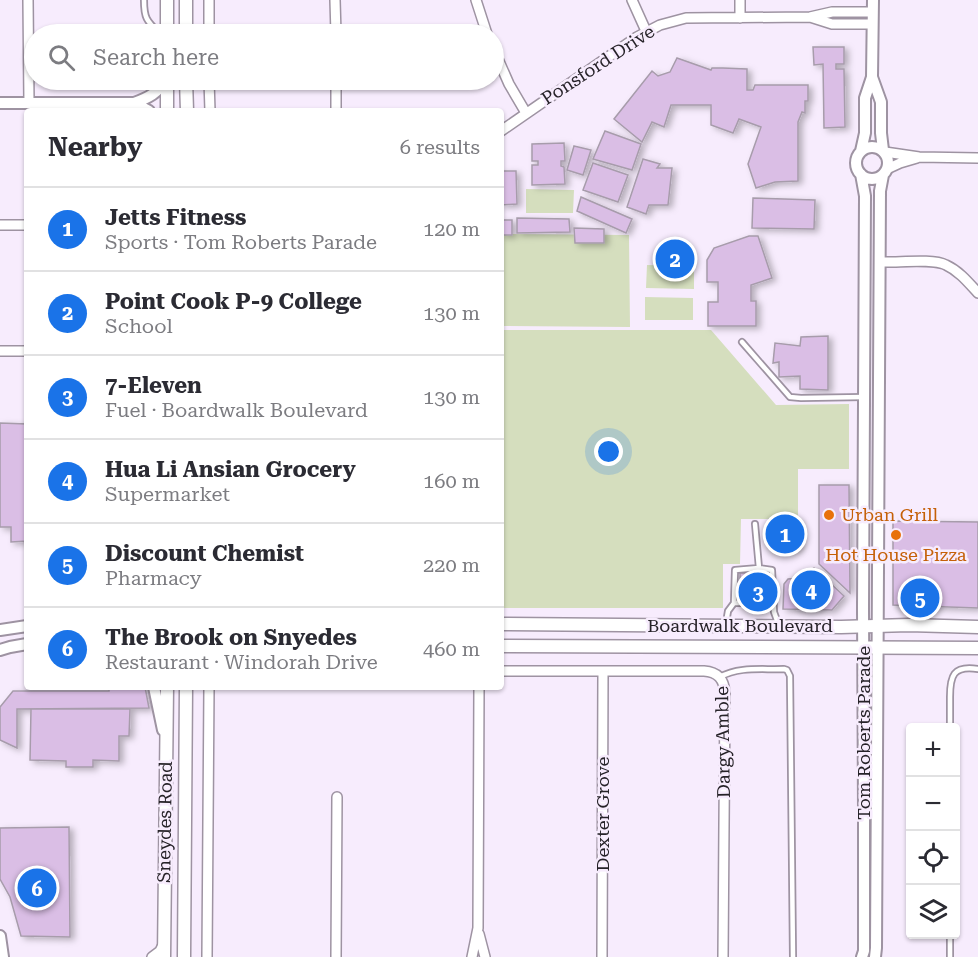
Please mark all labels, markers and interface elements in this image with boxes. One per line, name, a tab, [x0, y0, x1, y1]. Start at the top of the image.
street label: Ponsford Drive	[537, 20, 658, 109]
search box	[24, 24, 504, 90]
icon: search	[45, 41, 78, 74]
text: Search here	[93, 45, 219, 70]
text: Nearby	[48, 132, 142, 162]
text: 6 results	[400, 135, 480, 159]
text: Jetts Fitness	[105, 205, 246, 230]
text: 1	[62, 217, 73, 241]
text: 120 m	[423, 217, 480, 241]
text: Sports · Tom Roberts Parade	[105, 230, 377, 254]
pin: 2	[656, 236, 694, 282]
text: Point Cook P-9 College	[105, 289, 362, 314]
text: 2	[62, 301, 73, 325]
text: 130 m	[423, 301, 480, 325]
text: School	[105, 314, 173, 338]
text: 7-Eleven	[105, 373, 202, 398]
text: 3	[62, 385, 73, 409]
text: 130 m	[423, 385, 480, 409]
text: Fuel · Boardwalk Boulevard	[105, 398, 368, 422]
your location	[594, 437, 623, 466]
text: Hua Li Ansian Grocery	[105, 457, 356, 482]
text: 4	[62, 469, 73, 493]
text: 160 m	[423, 469, 480, 493]
text: Supermarket	[105, 482, 230, 506]
place label: Urban Grill	[841, 504, 939, 525]
marker: Urban Grill	[822, 508, 836, 522]
pin: 1	[766, 512, 804, 556]
marker: Hot House Pizza	[889, 528, 903, 542]
text: Discount Chemist	[105, 541, 304, 566]
place label: Hot House Pizza	[825, 544, 967, 565]
text: 5	[62, 553, 73, 577]
text: 220 m	[423, 553, 480, 577]
text: Pharmacy	[105, 566, 202, 590]
pin: 4	[792, 568, 830, 612]
pin: 3	[738, 570, 777, 614]
pin: 5	[900, 576, 940, 620]
street label: Boardwalk Boulevard	[647, 615, 833, 636]
text: The Brook on Snyedes	[105, 625, 357, 650]
text: 6	[62, 637, 73, 661]
text: 460 m	[423, 637, 480, 661]
street label: Tom Roberts Parade	[853, 646, 874, 820]
text: Restaurant · Windorah Drive	[105, 650, 378, 674]
street label: Dargy Amble	[711, 686, 734, 798]
map controls	[906, 723, 960, 939]
button: +	[906, 723, 960, 777]
street label: Dexter Grove	[592, 756, 613, 871]
street label: Sneydes Road	[153, 761, 176, 883]
button: −	[906, 777, 960, 831]
button: locate	[906, 831, 960, 885]
pin: 6	[18, 866, 57, 910]
button: layers	[906, 885, 960, 939]

